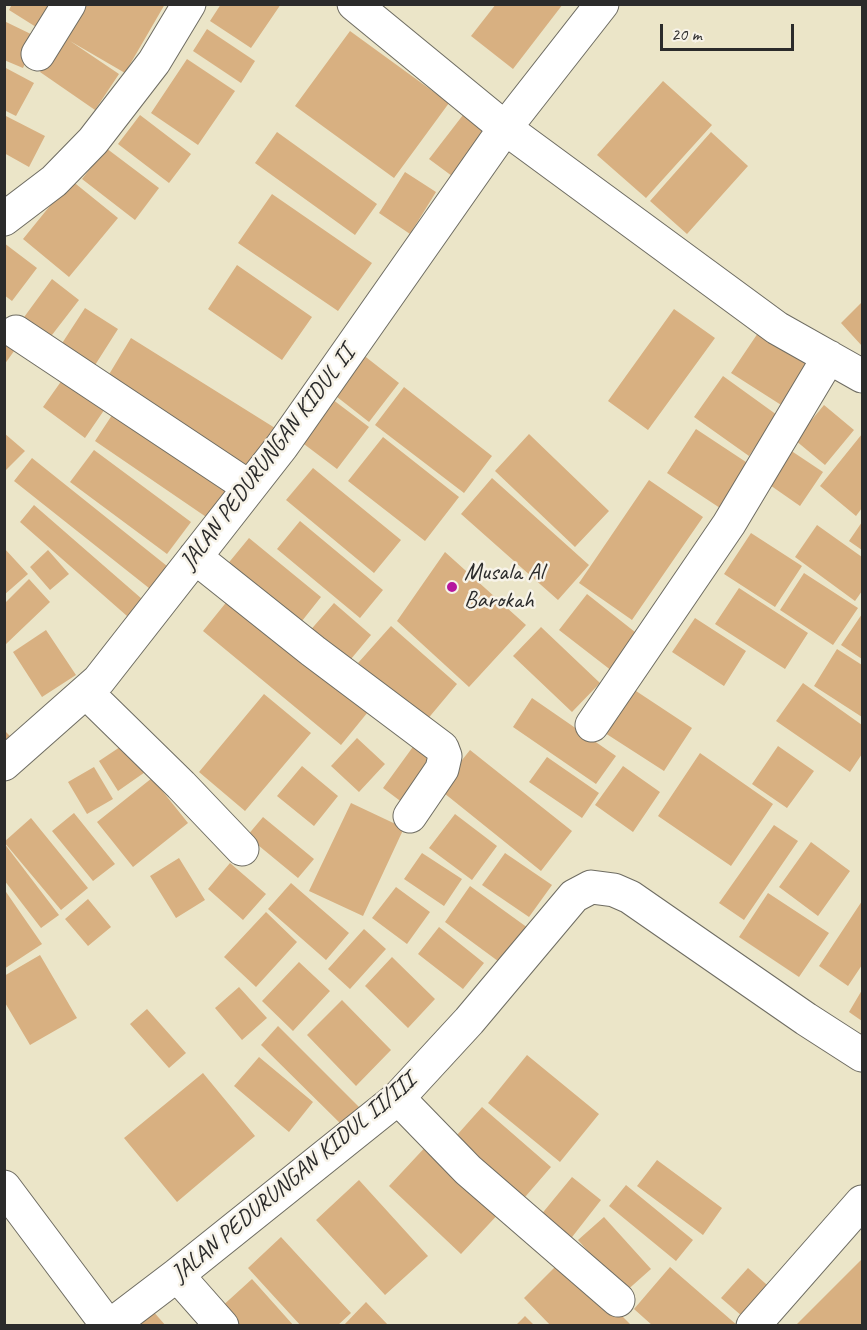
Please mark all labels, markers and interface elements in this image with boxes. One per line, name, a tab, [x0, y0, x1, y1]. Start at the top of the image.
scale bar	[663, 12, 796, 50]
text: 20 m	[671, 23, 702, 45]
street label: JALAN PEDURUNGAN KIDUL II	[174, 340, 362, 576]
place label: Musala Al Barokah	[464, 559, 544, 615]
marker: Musala Al Barokah	[445, 580, 459, 594]
street label: JALAN PEDURUNGAN KIDUL II/III	[166, 1067, 422, 1289]

